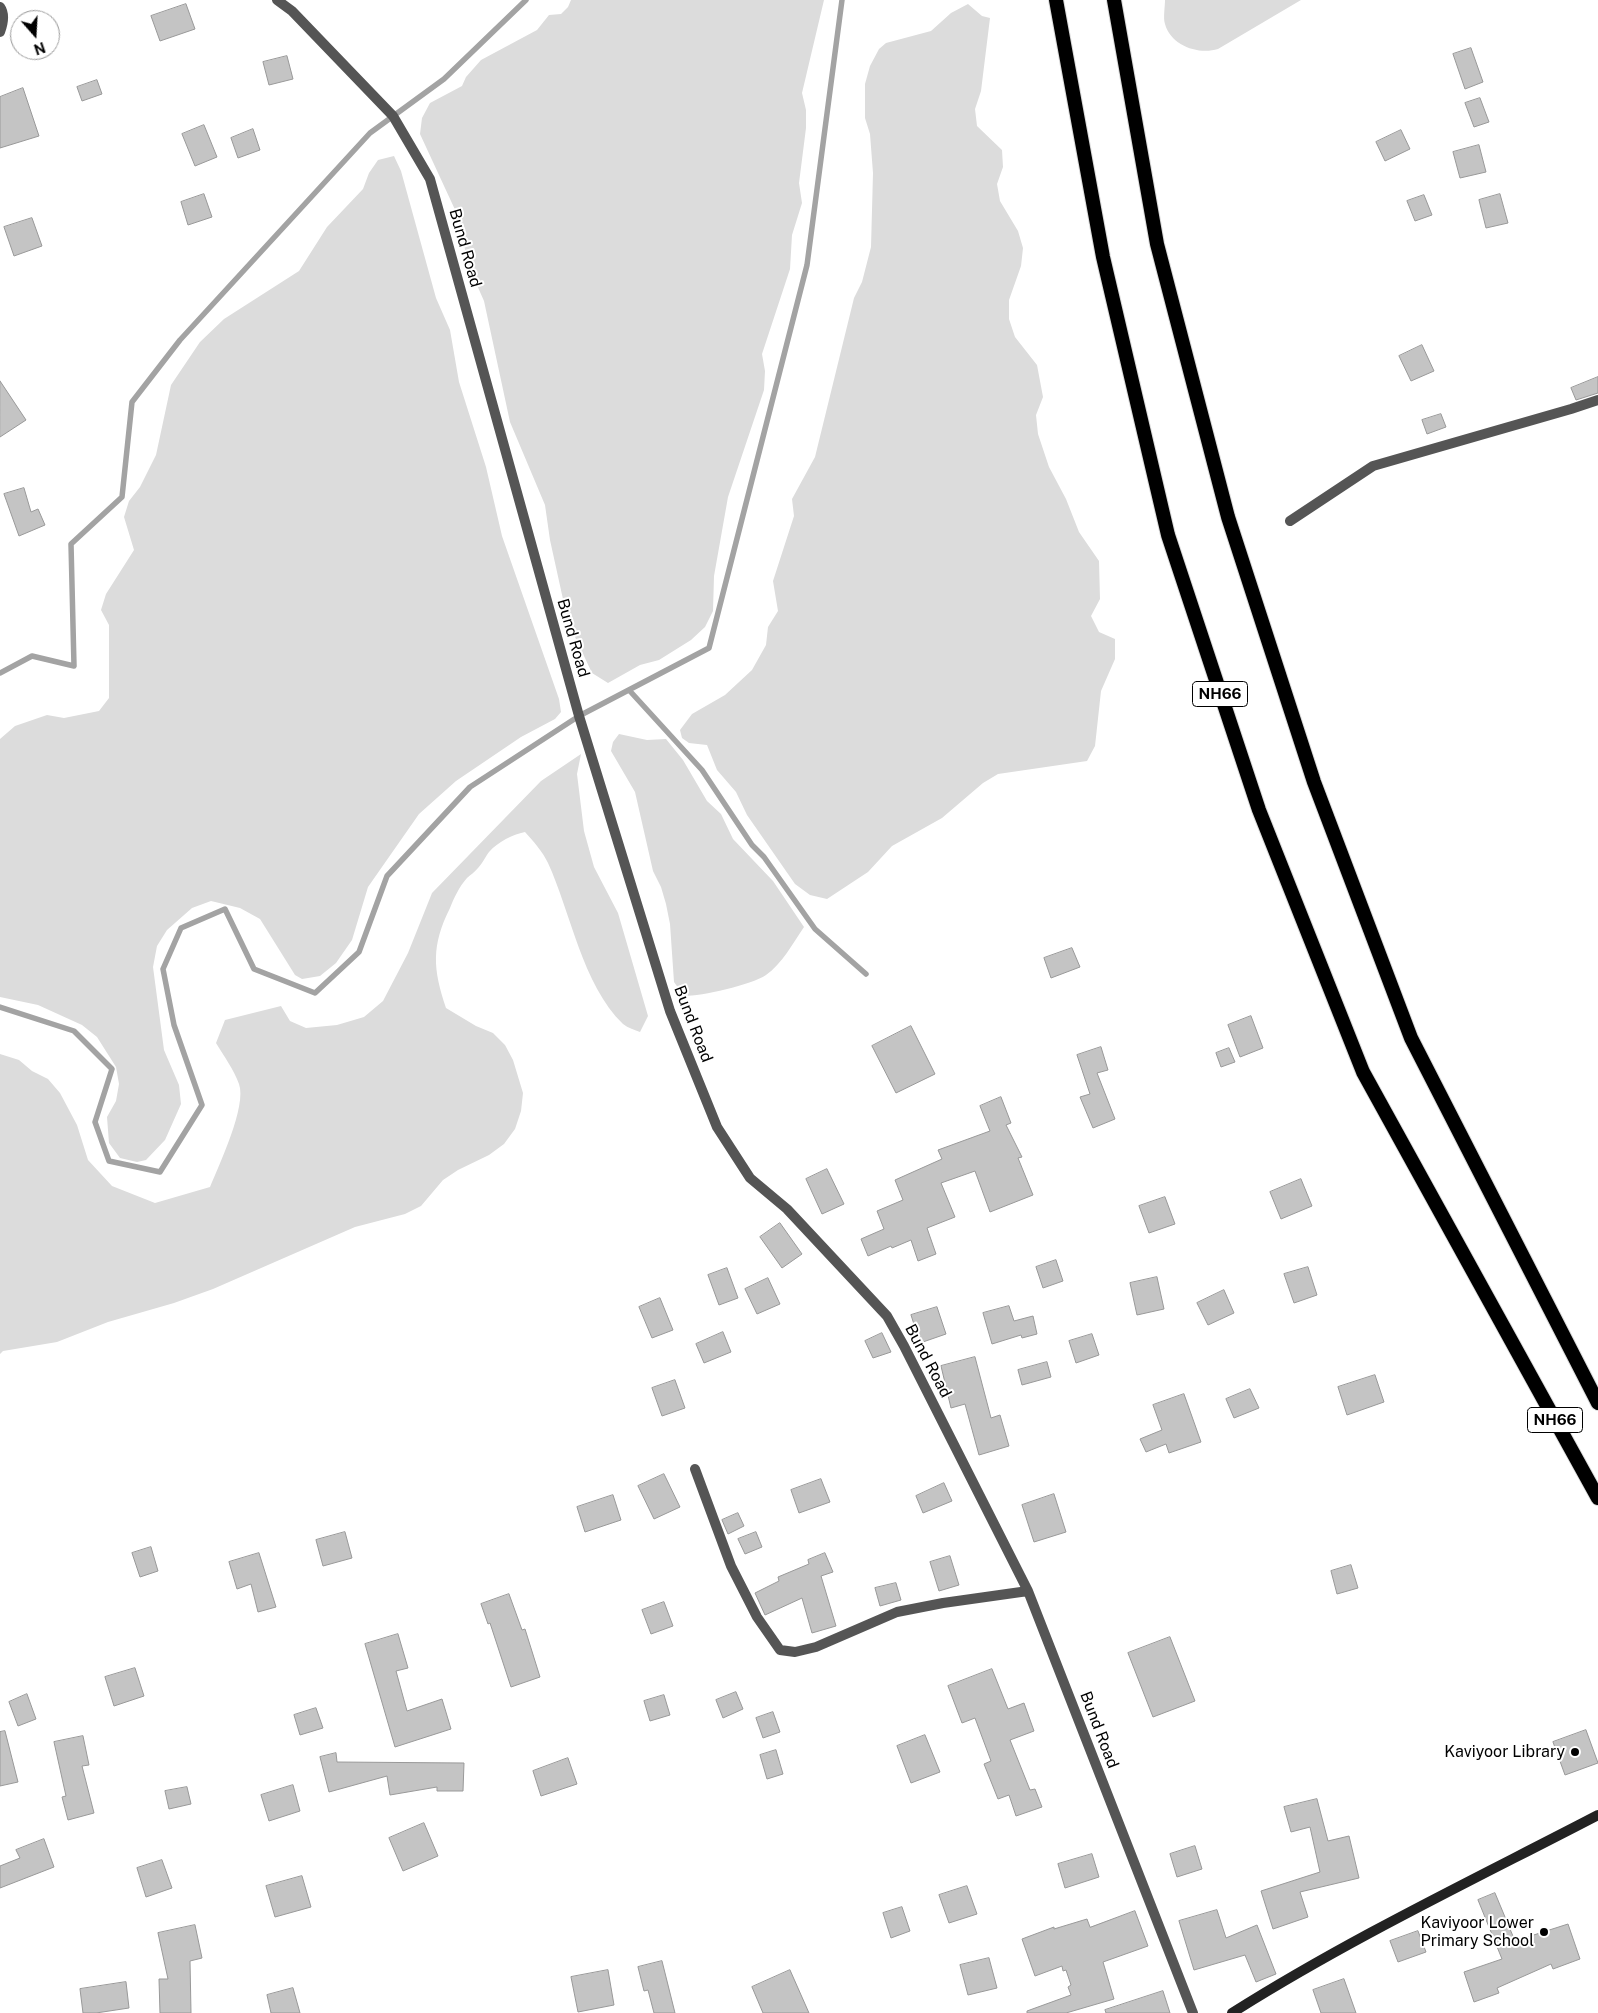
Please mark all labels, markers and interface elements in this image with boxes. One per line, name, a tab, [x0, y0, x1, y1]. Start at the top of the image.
north arrow	[10, 10, 60, 60]
text: N	[32, 39, 47, 58]
street label: Bund Road	[445, 207, 485, 289]
street label: Bund Road	[553, 597, 593, 679]
road number: NH66	[1192, 682, 1248, 706]
street label: Bund Road	[670, 983, 716, 1065]
street label: Bund Road	[901, 1321, 955, 1401]
road number: NH66	[1528, 1408, 1582, 1432]
street label: Bund Road	[1076, 1689, 1122, 1771]
place label: Kaviyoor Library	[1444, 1742, 1565, 1762]
marker: Kaviyoor Library	[1569, 1746, 1581, 1758]
place label: Kaviyoor Lower Primary School	[1420, 1913, 1534, 1951]
marker: Kaviyoor Lower Primary School	[1538, 1926, 1550, 1938]

